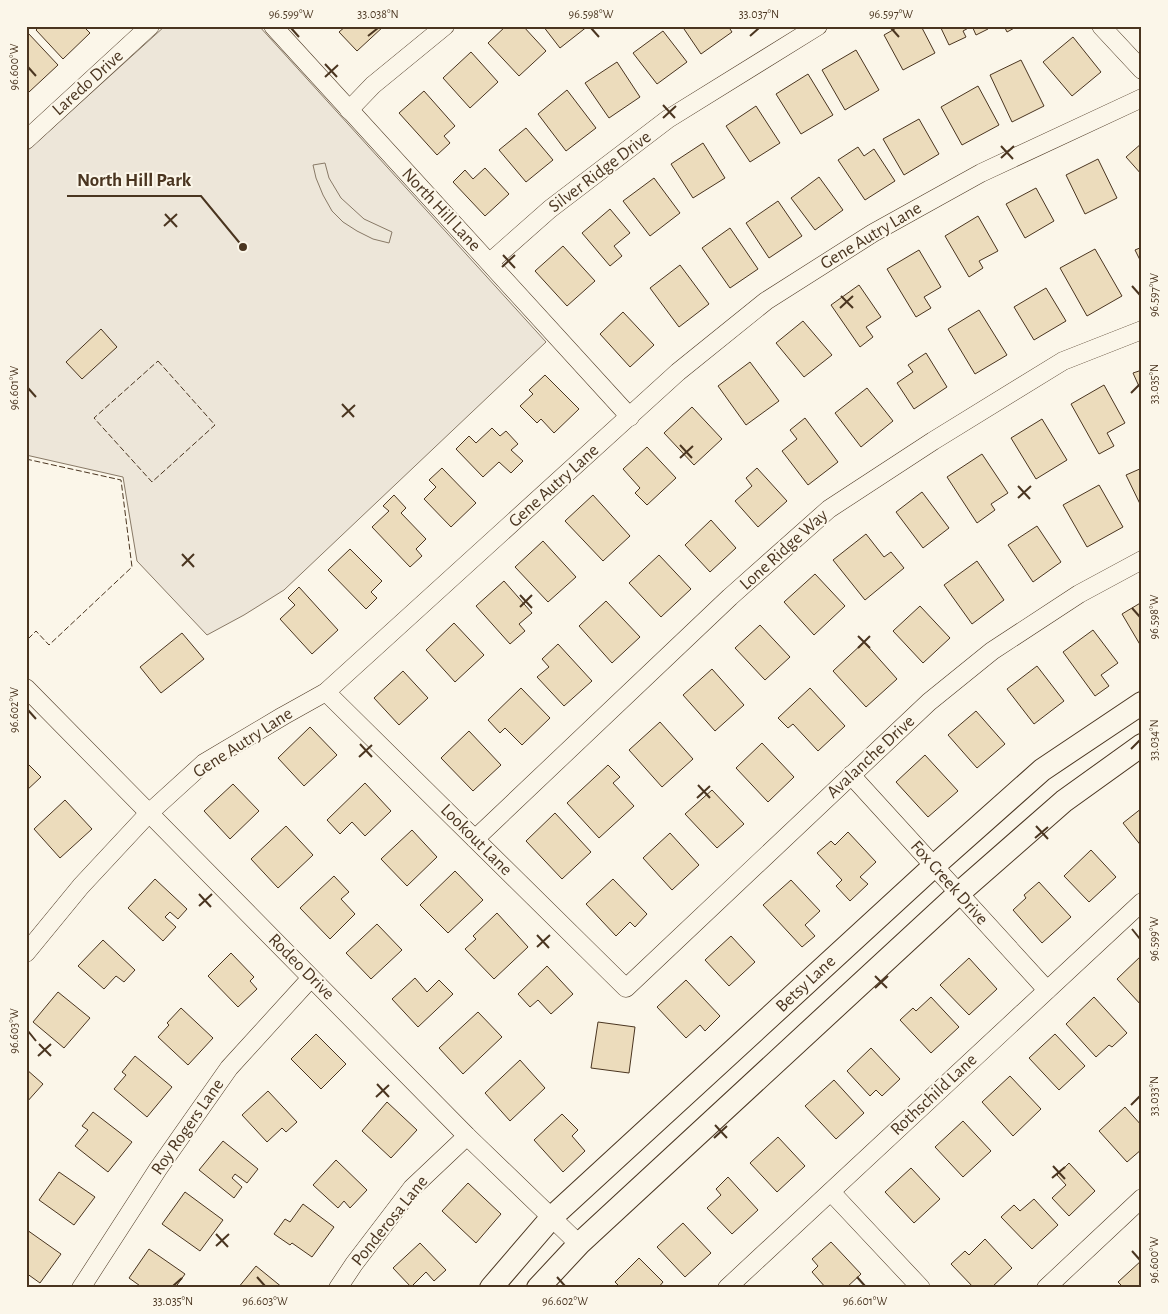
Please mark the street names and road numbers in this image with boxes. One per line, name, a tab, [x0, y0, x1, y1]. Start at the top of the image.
street label: Laredo Drive	[49, 47, 127, 119]
street label: Silver Ridge Drive	[546, 128, 654, 216]
street label: North Hill Lane	[398, 165, 484, 255]
street label: Gene Autry Lane	[817, 199, 925, 273]
street label: Gene Autry Lane	[506, 441, 602, 531]
street label: Lone Ridge Way	[737, 506, 832, 594]
street label: Gene Autry Lane	[190, 704, 296, 782]
street label: Avalanche Drive	[824, 712, 918, 802]
street label: Lookout Lane	[437, 801, 515, 879]
street label: Fox Creek Drive	[907, 837, 991, 929]
street label: Rodeo Drive	[265, 931, 337, 1003]
street label: Betsy Lane	[773, 952, 839, 1016]
street label: Rothschild Lane	[887, 1051, 981, 1139]
street label: Roy Rogers Lane	[148, 1076, 228, 1178]
street label: Ponderosa Lane	[348, 1173, 432, 1269]

